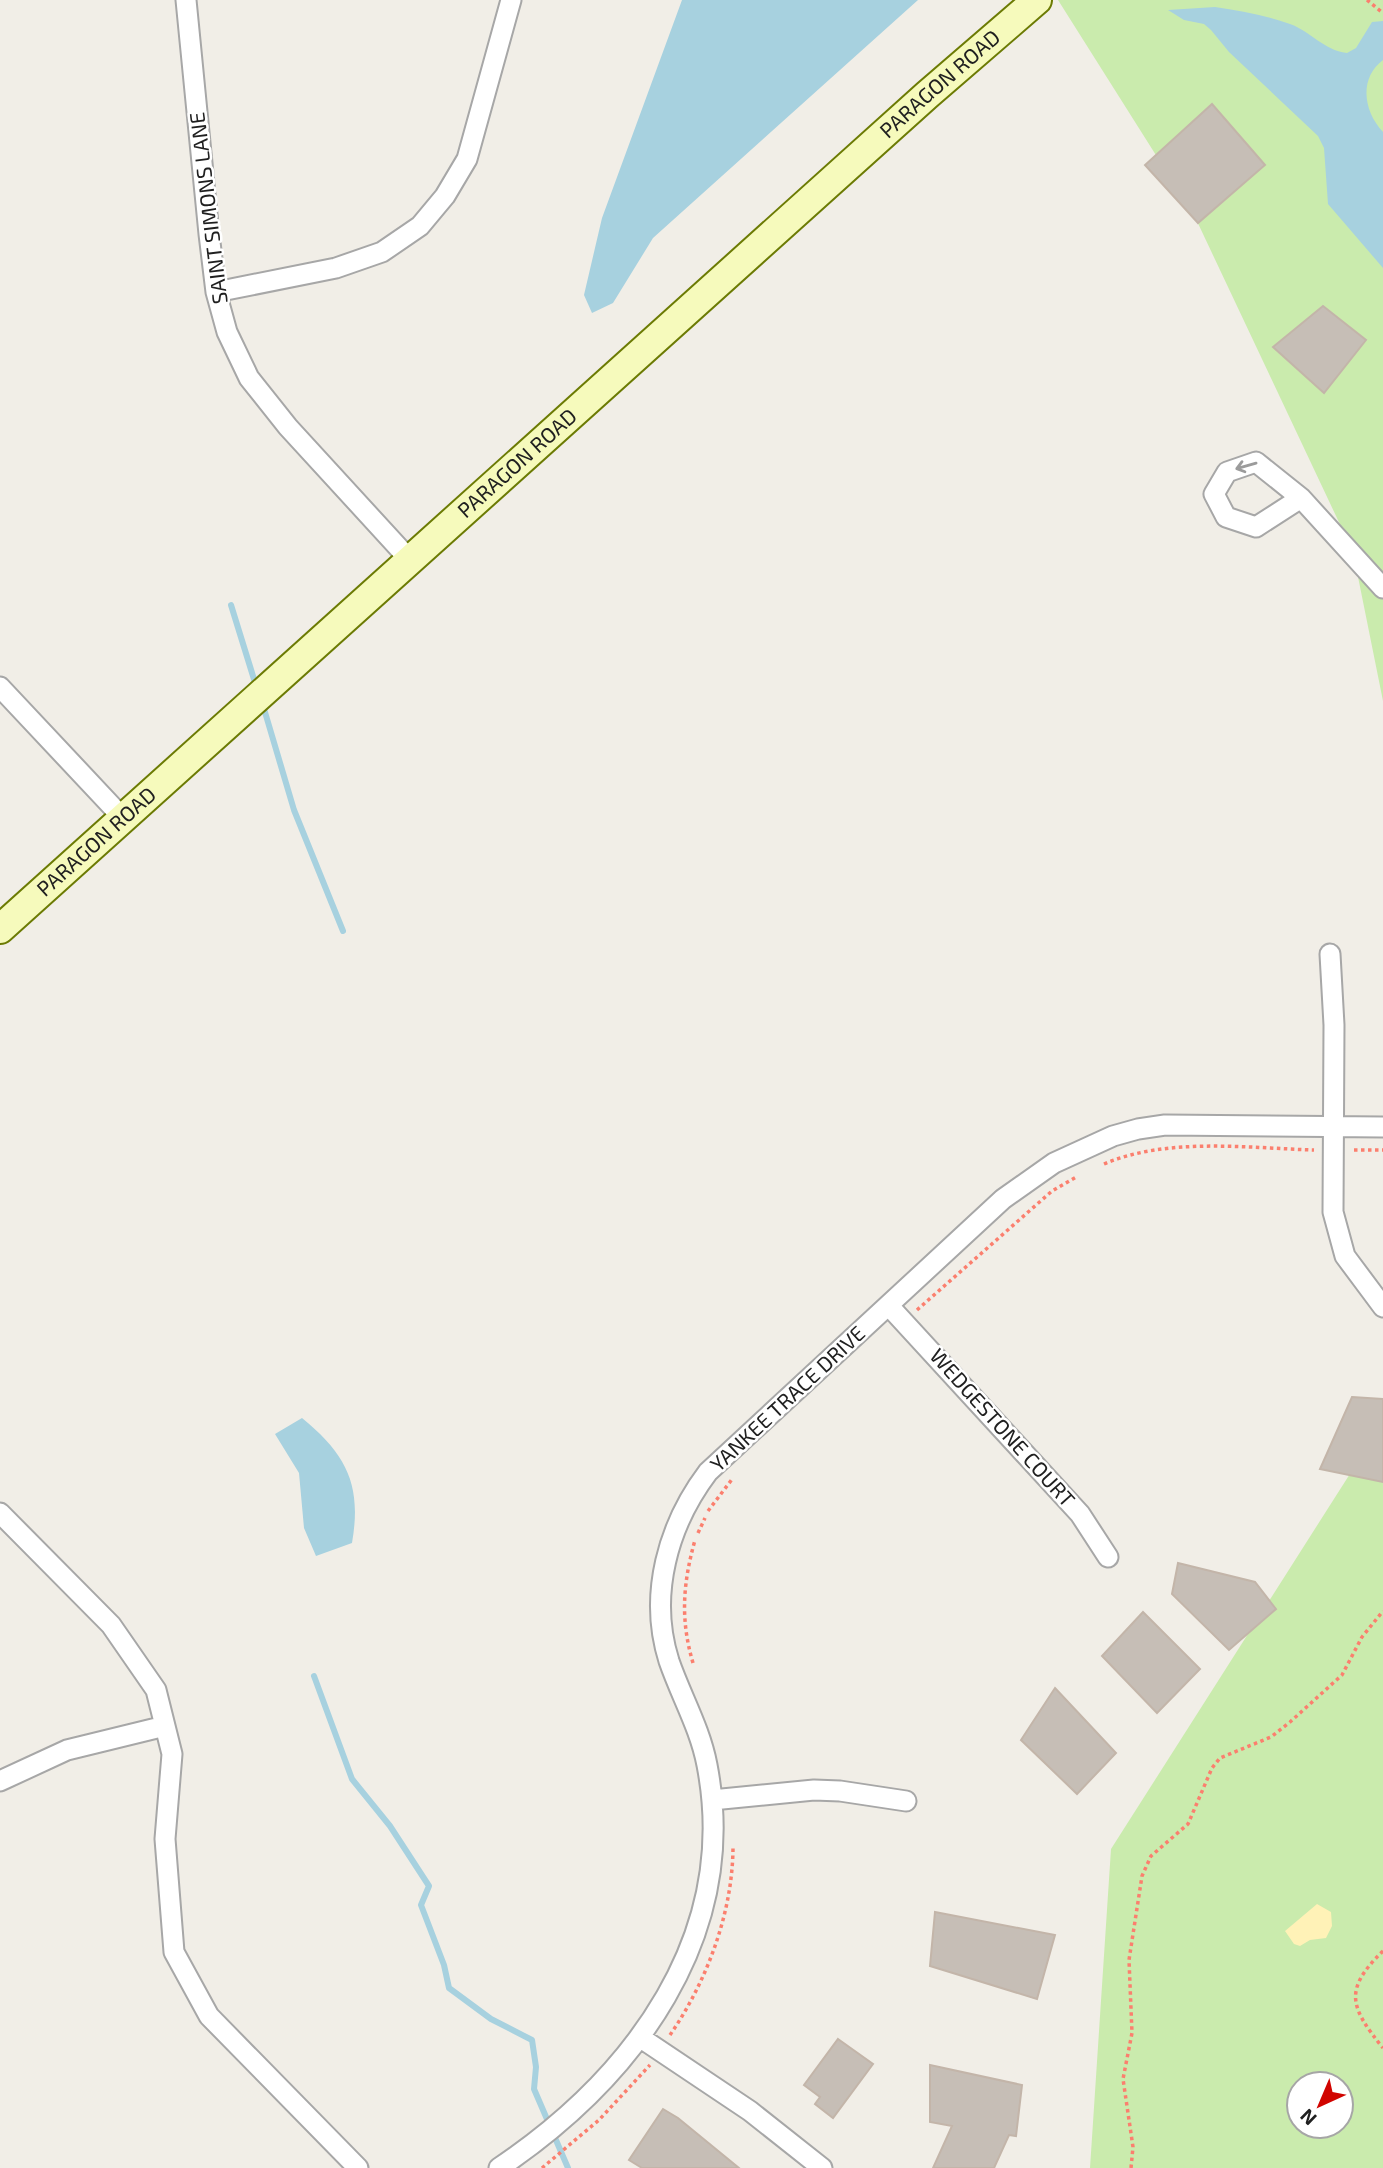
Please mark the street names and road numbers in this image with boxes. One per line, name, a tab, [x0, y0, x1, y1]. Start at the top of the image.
street label: PARAGON ROAD	[874, 24, 1004, 142]
street label: SAINT SIMONS LANE	[183, 111, 232, 305]
street label: PARAGON ROAD	[452, 402, 581, 522]
street label: PARAGON ROAD	[31, 781, 160, 901]
street label: YANKEE TRACE DRIVE	[705, 1320, 869, 1476]
street label: WEDGESTONE COURT	[925, 1343, 1081, 1511]

